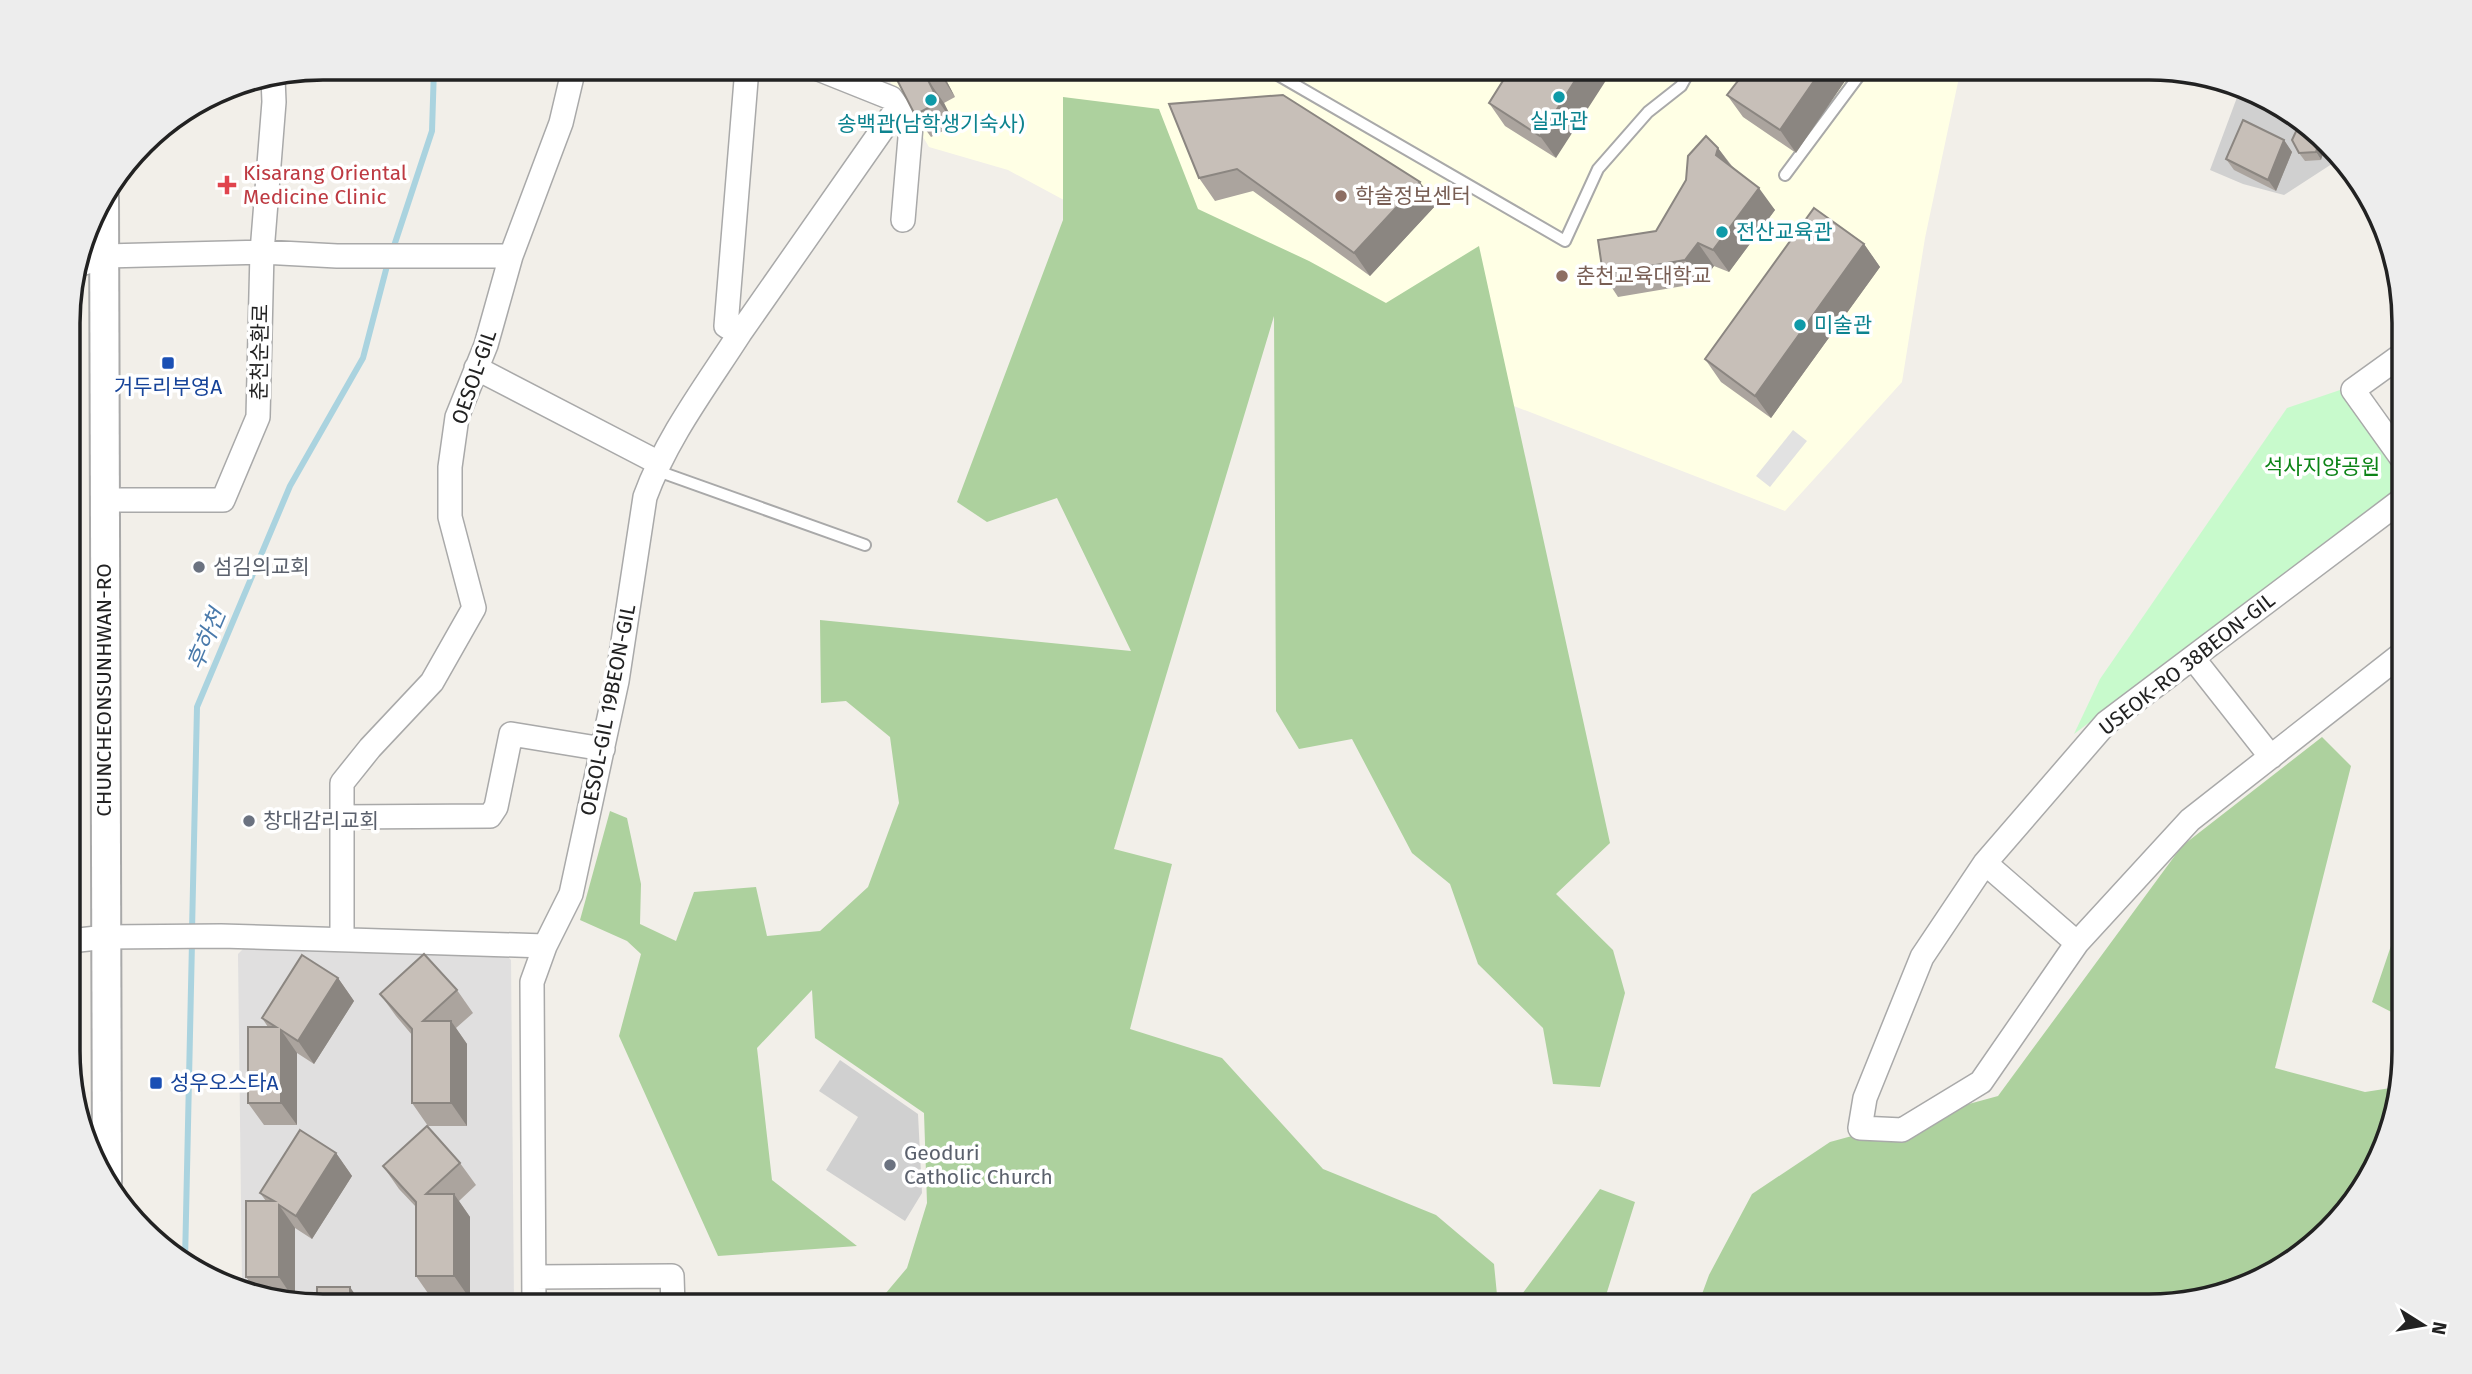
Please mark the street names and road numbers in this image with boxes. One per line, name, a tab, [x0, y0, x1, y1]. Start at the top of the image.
street label: 춘천순환로	[246, 303, 274, 401]
street label: OESOL-GIL	[446, 326, 502, 428]
street label: CHUNCHEONSUNHWAN-RO	[91, 563, 117, 817]
street label: USEOK-RO 38BEON-GIL	[2094, 587, 2281, 741]
street label: OESOL-GIL 19BEON-GIL	[575, 601, 641, 818]

